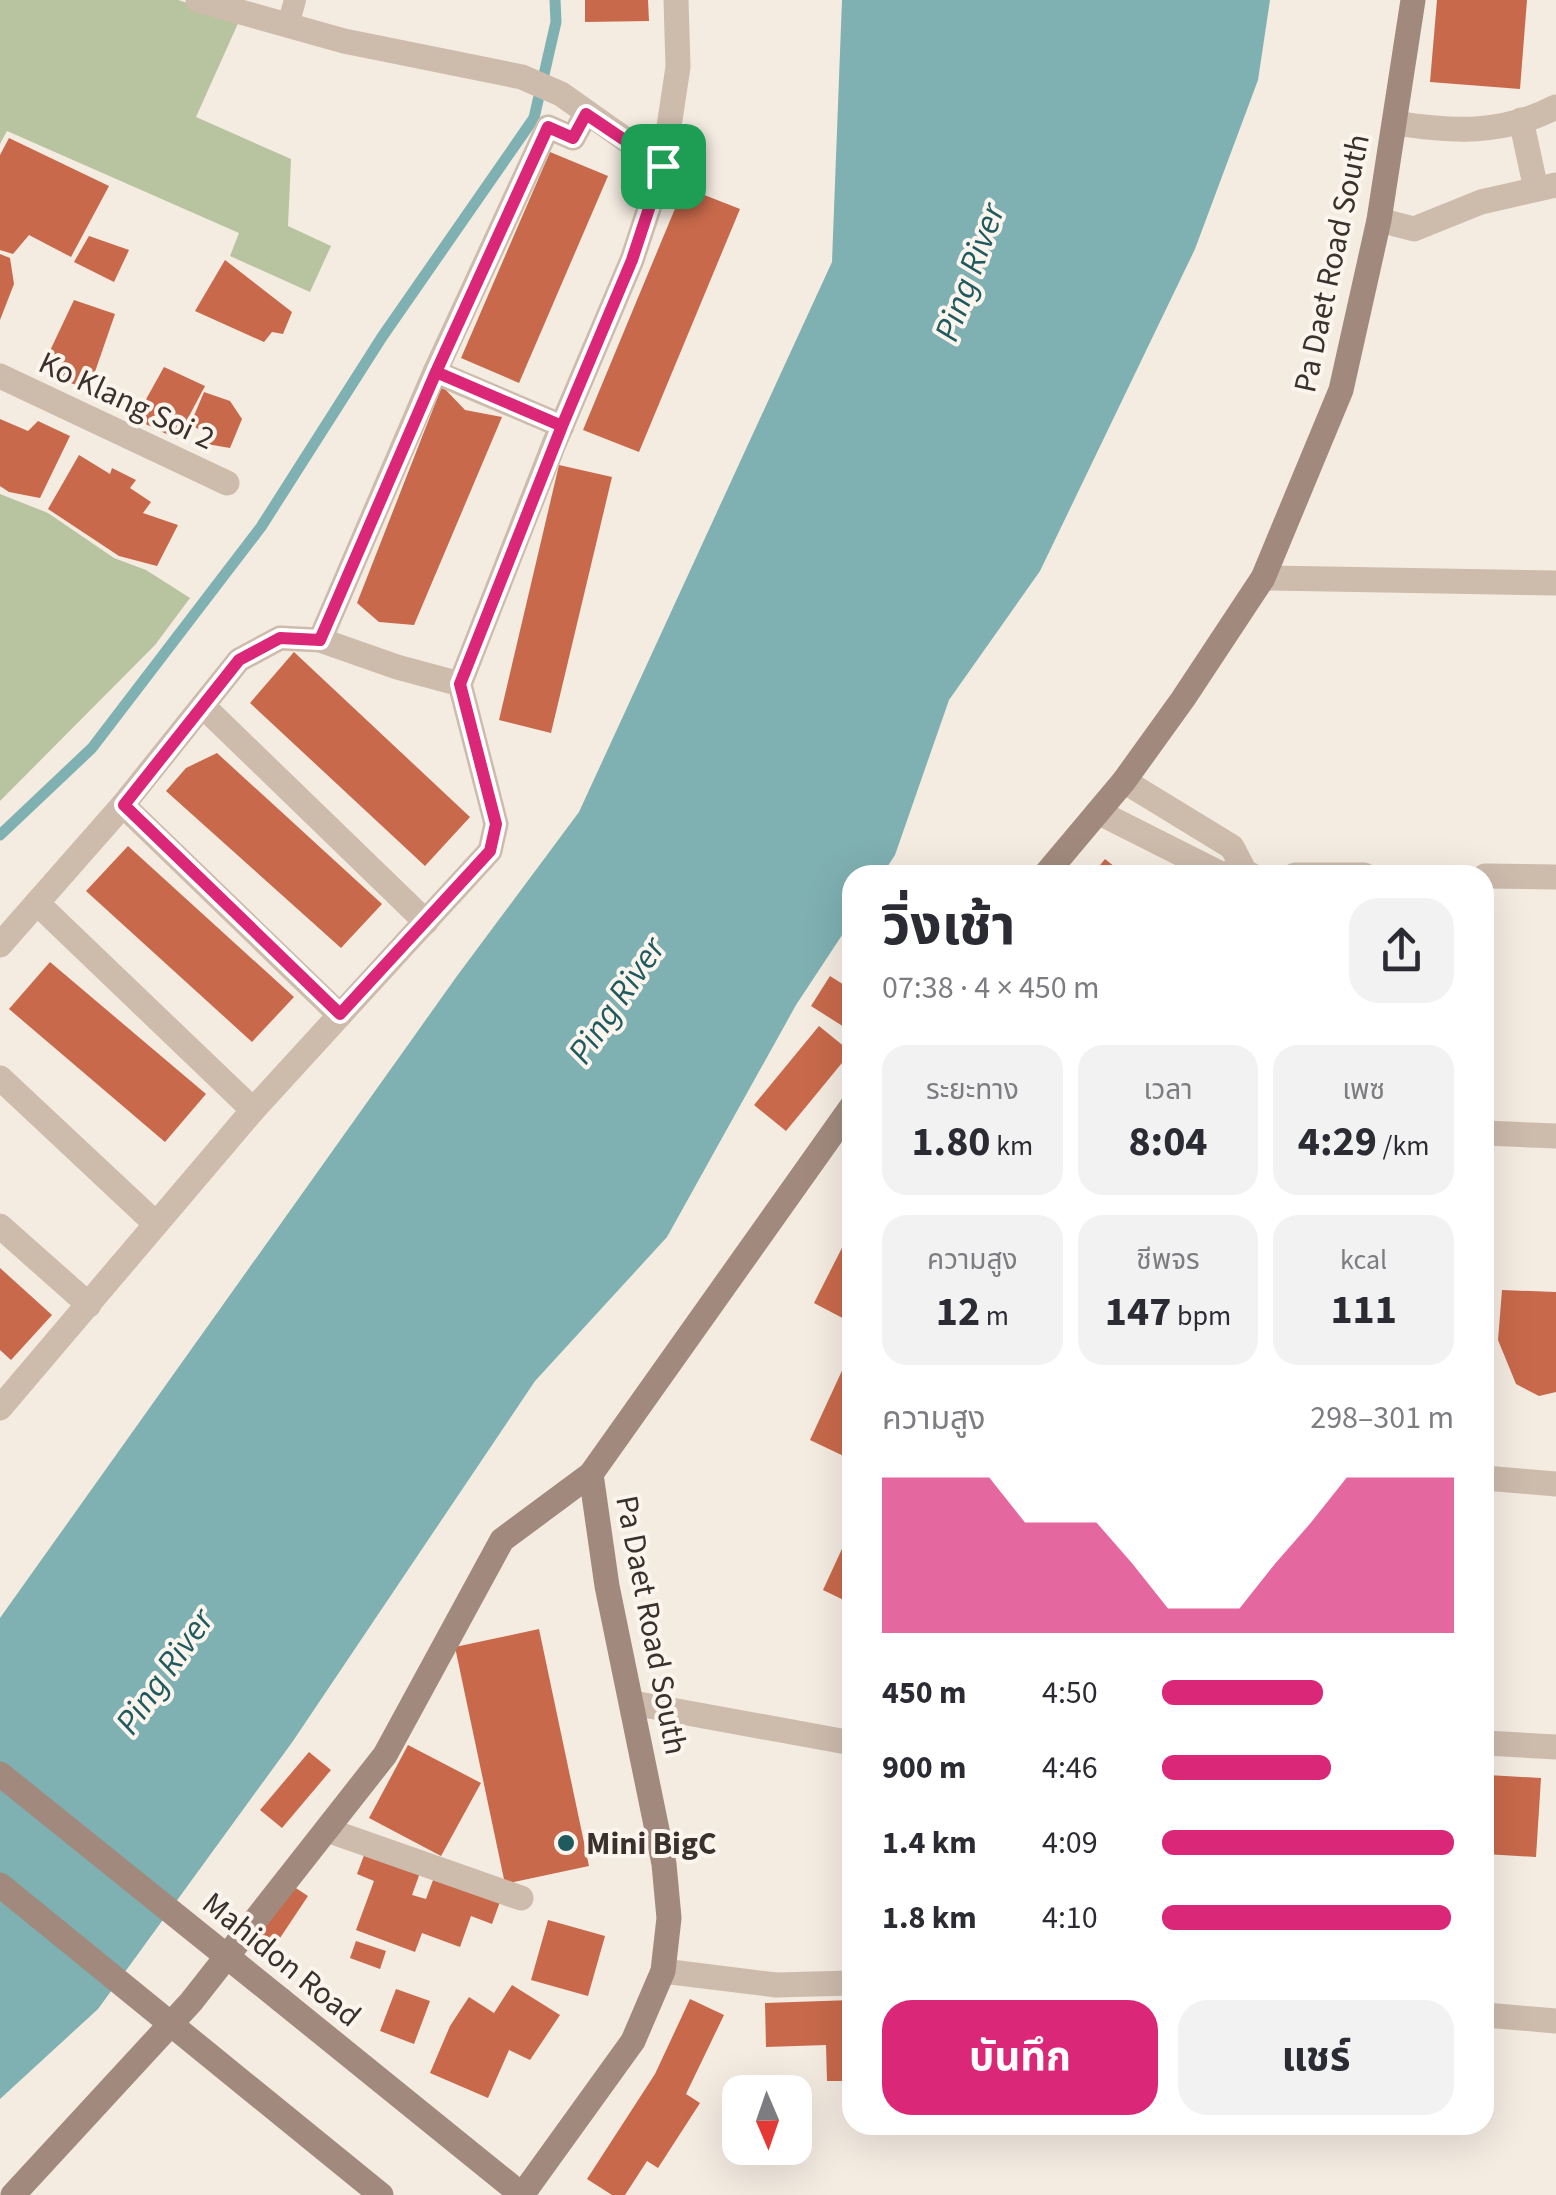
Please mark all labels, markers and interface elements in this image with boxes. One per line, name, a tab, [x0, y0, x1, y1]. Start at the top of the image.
pin	[621, 124, 706, 209]
street label: Pa Daet Road South	[1282, 130, 1382, 397]
icon: arrive	[636, 139, 691, 194]
water label: Ping River	[922, 194, 1019, 348]
street label: Ko Klang Soi 2	[31, 340, 222, 462]
text: วิ่งเช้า	[882, 888, 1016, 966]
button: share	[1349, 898, 1454, 1003]
water label: Ping River	[556, 925, 679, 1074]
text: 07:38 · 4 × 450 m	[882, 965, 1100, 1011]
text: ระยะทาง	[926, 1070, 1019, 1110]
text: เวลา	[1143, 1070, 1193, 1110]
text: เพซ	[1342, 1070, 1385, 1110]
text: 1.80	[911, 1112, 991, 1172]
text: 8:04	[1128, 1112, 1208, 1172]
text: 4:29	[1298, 1112, 1377, 1172]
text: km	[991, 1126, 1033, 1166]
text: /km	[1377, 1126, 1429, 1166]
text: ความสูง	[927, 1240, 1018, 1280]
text: ชีพจร	[1136, 1240, 1200, 1280]
text: kcal	[1340, 1240, 1387, 1280]
text: 111	[1330, 1280, 1397, 1340]
text: 12	[936, 1282, 980, 1342]
text: 147	[1105, 1282, 1171, 1342]
text: m	[980, 1296, 1009, 1336]
text: bpm	[1171, 1296, 1231, 1336]
text: 298–301 m	[1310, 1395, 1454, 1441]
text: ความสูง	[882, 1396, 986, 1442]
street label: Pa Daet Road South	[603, 1492, 699, 1759]
water label: Ping River	[103, 1597, 228, 1745]
text: 450 m	[882, 1670, 967, 1716]
text: 4:50	[1042, 1670, 1098, 1716]
text: 900 m	[882, 1745, 967, 1791]
text: 4:46	[1042, 1745, 1098, 1791]
text: 1.4 km	[882, 1820, 977, 1866]
text: 4:09	[1042, 1820, 1098, 1866]
place label: Mini BigC	[586, 1821, 717, 1867]
marker: Mini BigC	[555, 1832, 577, 1854]
street label: Mahidon Road	[192, 1881, 371, 2038]
text: 1.8 km	[882, 1895, 977, 1941]
text: 4:10	[1042, 1895, 1098, 1941]
button: บันทึก	[882, 2000, 1158, 2115]
button: แชร์	[1178, 2000, 1454, 2115]
north arrow	[722, 2075, 812, 2165]
map controls	[722, 2075, 812, 2165]

